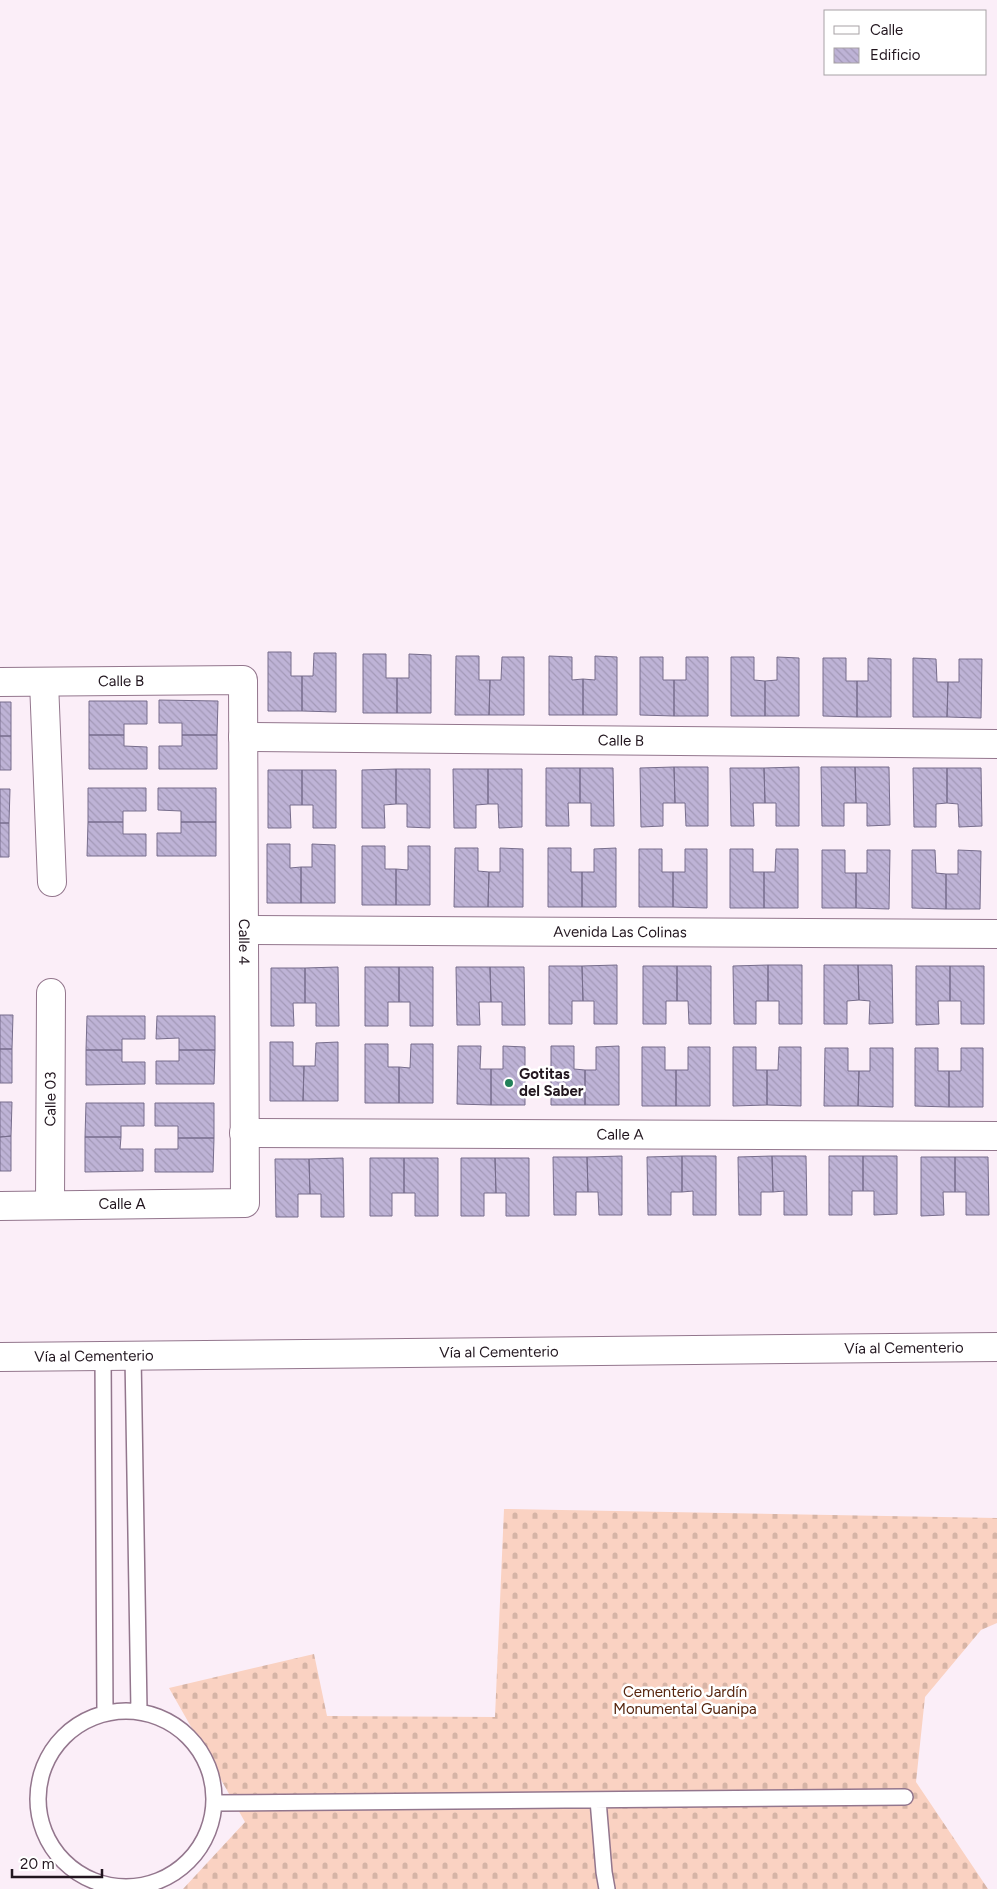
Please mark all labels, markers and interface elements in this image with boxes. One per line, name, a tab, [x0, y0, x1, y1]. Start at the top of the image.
legend	[824, 10, 987, 75]
text: Calle	[870, 21, 903, 39]
text: Edificio	[870, 46, 921, 64]
street label: Calle B	[98, 672, 144, 690]
street label: Calle B	[598, 731, 644, 750]
street label: Calle 4	[235, 919, 253, 965]
street label: Avenida Las Colinas	[553, 923, 687, 941]
place label: Gotitas del Saber	[519, 1065, 584, 1100]
street label: Calle 03	[41, 1072, 60, 1126]
marker: Gotitas del Saber	[503, 1077, 515, 1089]
street label: Calle A	[596, 1125, 644, 1144]
street label: Calle A	[98, 1195, 146, 1213]
street label: Vía al Cementerio	[844, 1338, 964, 1358]
street label: Vía al Cementerio	[439, 1342, 559, 1362]
street label: Vía al Cementerio	[34, 1346, 154, 1366]
park label: Cementerio Jardín Monumental Guanipa	[613, 1683, 757, 1718]
scale bar	[12, 1846, 102, 1878]
text: 20 m	[20, 1855, 54, 1873]

